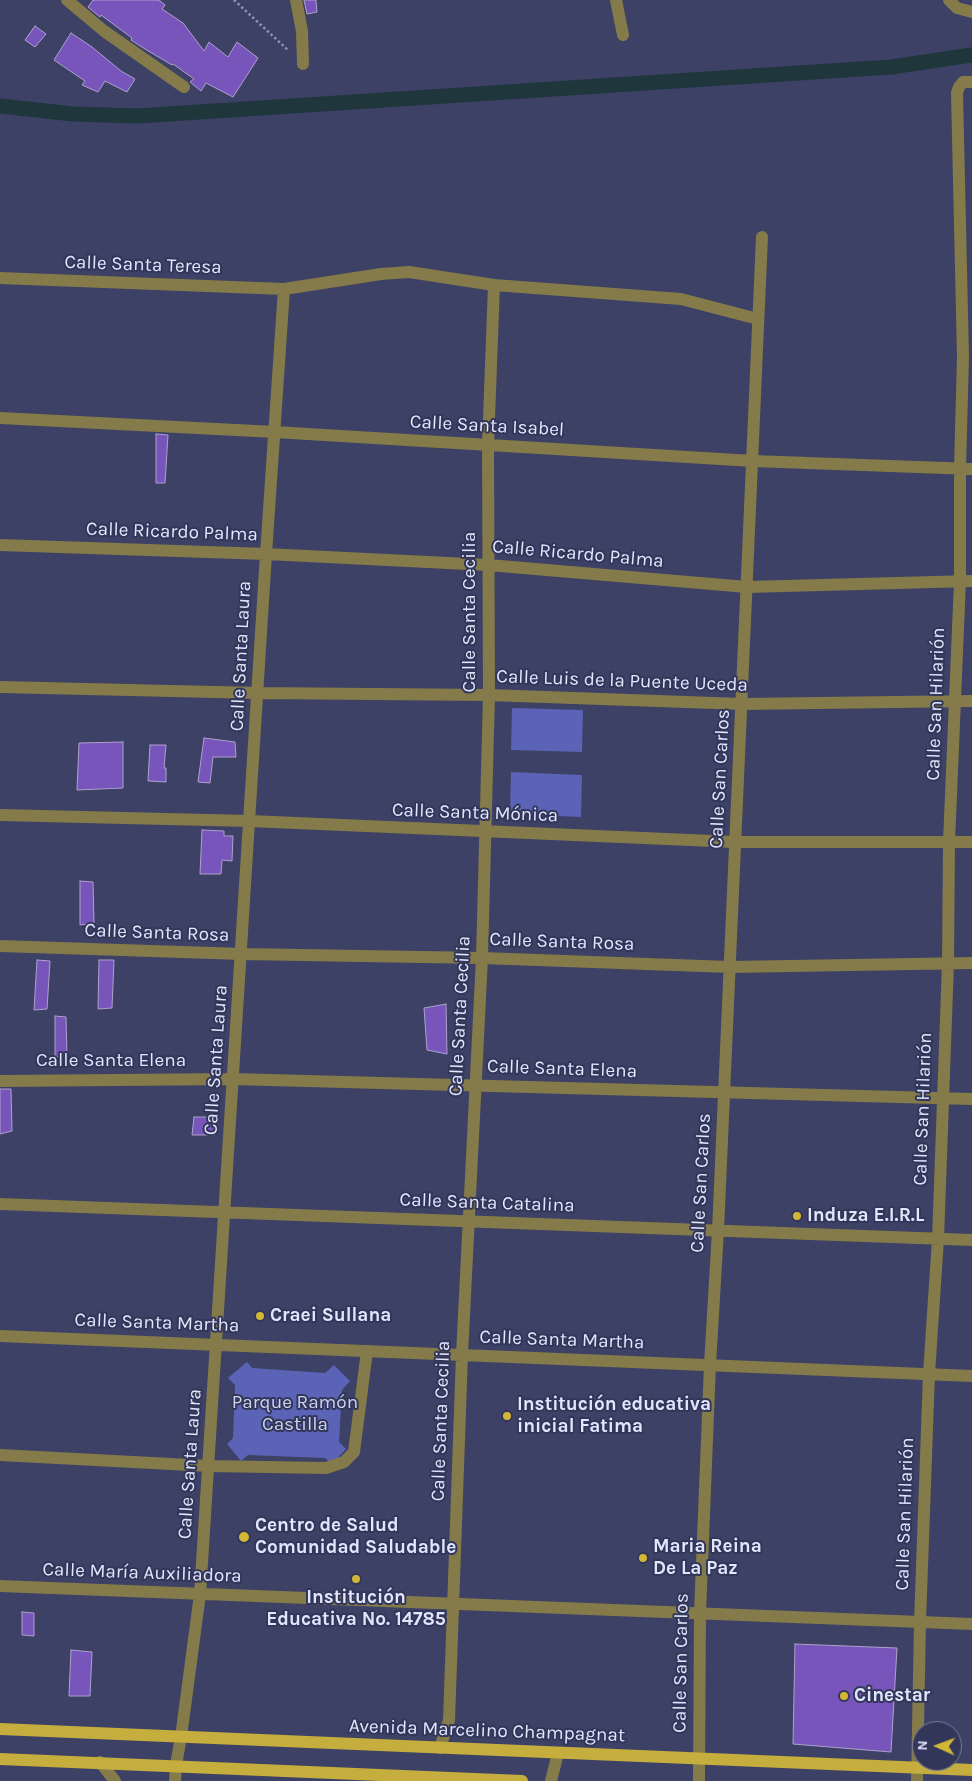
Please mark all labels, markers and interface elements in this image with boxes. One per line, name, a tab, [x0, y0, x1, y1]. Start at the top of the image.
street label: Calle Santa Teresa	[64, 251, 222, 279]
street label: Calle Santa Isabel	[409, 411, 565, 441]
street label: Calle Ricardo Palma	[86, 518, 258, 546]
street label: Calle Santa Cecilia	[459, 532, 481, 692]
street label: Calle Ricardo Palma	[491, 535, 665, 573]
street label: Calle Santa Laura	[226, 580, 256, 732]
street label: Calle San Hilarión	[922, 627, 950, 781]
street label: Calle Luis de la Puente Uceda	[496, 665, 748, 697]
street label: Calle San Carlos	[705, 709, 735, 849]
street label: Calle Santa Mónica	[391, 799, 559, 827]
street label: Calle Santa Rosa	[84, 919, 230, 947]
street label: Calle Santa Rosa	[489, 928, 635, 956]
street label: Calle Santa Cecilia	[444, 935, 476, 1097]
street label: Calle Santa Laura	[199, 984, 233, 1136]
street label: Calle San Hilarión	[909, 1032, 937, 1186]
street label: Calle Santa Elena	[36, 1050, 186, 1072]
street label: Calle Santa Elena	[487, 1055, 637, 1083]
street label: Calle San Carlos	[686, 1113, 716, 1253]
street label: Calle Santa Catalina	[399, 1189, 575, 1217]
place label: Induza E.I.R.L	[807, 1205, 924, 1227]
marker: Induza E.I.R.L	[791, 1210, 803, 1222]
place label: Craei Sullana	[270, 1305, 391, 1327]
street label: Calle Santa Martha	[74, 1309, 240, 1337]
marker: Craei Sullana	[254, 1310, 266, 1322]
street label: Calle Santa Martha	[479, 1326, 645, 1354]
street label: Calle Santa Cecilia	[427, 1340, 455, 1502]
street label: Calle Santa Laura	[173, 1388, 207, 1540]
park label: Parque Ramón Castilla	[232, 1392, 358, 1436]
place label: Institución educativa inicial Fatima	[517, 1394, 711, 1438]
marker: Institución educativa inicial Fatima	[501, 1410, 513, 1422]
street label: Calle San Hilarión	[891, 1437, 919, 1591]
place label: Centro de Salud Comunidad Saludable	[255, 1515, 456, 1559]
marker: Centro de Salud Comunidad Saludable	[237, 1530, 251, 1544]
place label: Maria Reina De La Paz	[653, 1536, 762, 1580]
marker: Maria Reina De La Paz	[637, 1552, 649, 1564]
street label: Calle María Auxiliadora	[42, 1558, 242, 1588]
marker: Institución Educativa No. 14785	[350, 1573, 362, 1585]
place label: Institución Educativa No. 14785	[266, 1587, 446, 1631]
street label: Calle San Carlos	[668, 1593, 694, 1733]
place label: Cinestar	[854, 1685, 930, 1707]
marker: Cinestar	[838, 1690, 850, 1702]
street label: Avenida Marcelino Champagnat	[349, 1715, 625, 1747]
north arrow	[912, 1721, 962, 1771]
text: N	[914, 1740, 931, 1751]

